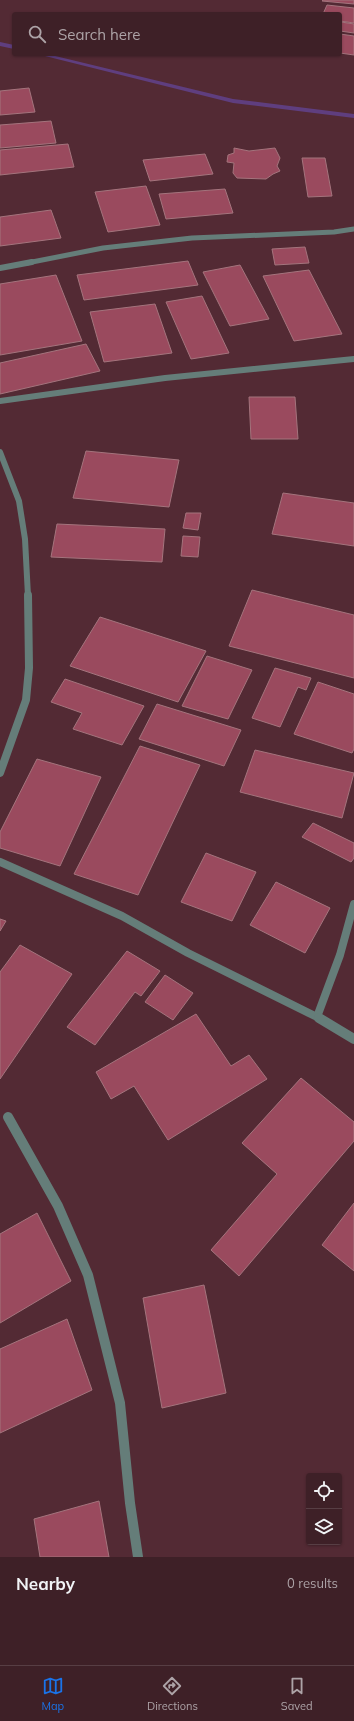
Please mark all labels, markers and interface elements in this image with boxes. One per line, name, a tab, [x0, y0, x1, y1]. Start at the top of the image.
search box	[12, 12, 342, 56]
icon: search	[26, 23, 48, 45]
text: Search here	[58, 25, 140, 44]
map controls	[306, 1473, 342, 1545]
button: locate	[306, 1473, 342, 1509]
button: layers	[306, 1509, 342, 1545]
text: Nearby	[16, 1573, 75, 1594]
text: 0 results	[287, 1575, 338, 1591]
tab: Map	[41, 1675, 64, 1713]
tab: Directions	[147, 1675, 198, 1713]
tab: Saved	[281, 1675, 313, 1713]

